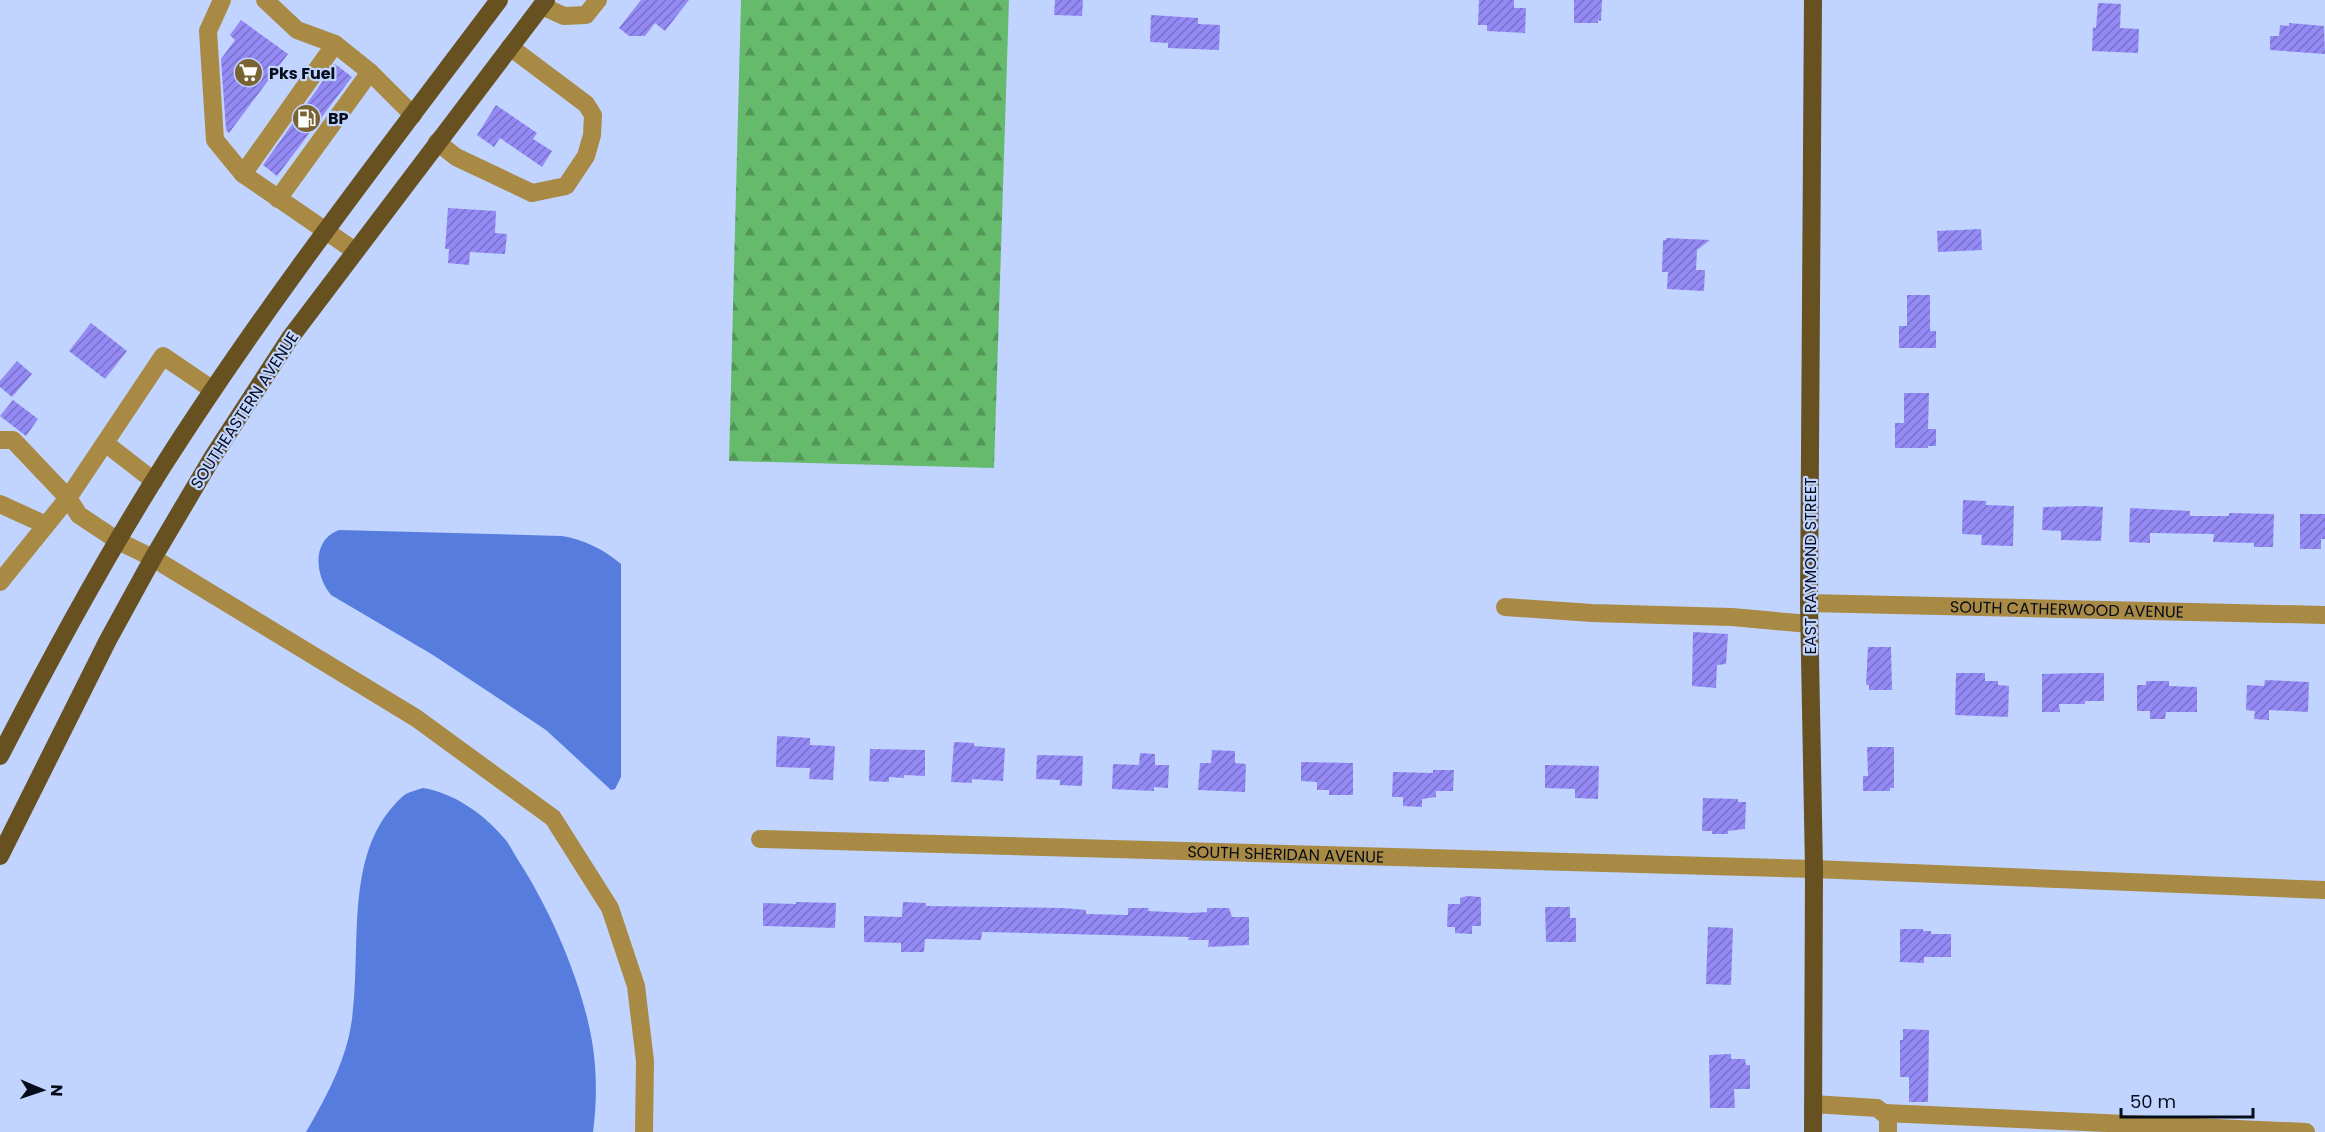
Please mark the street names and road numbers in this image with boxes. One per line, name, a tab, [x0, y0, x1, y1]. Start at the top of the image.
street label: SOUTHEASTERN AVENUE	[185, 327, 304, 493]
street label: EAST RAYMOND STREET	[1799, 477, 1822, 655]
street label: SOUTH CATHERWOOD AVENUE	[1950, 595, 2184, 624]
street label: SOUTH SHERIDAN AVENUE	[1187, 840, 1385, 869]

